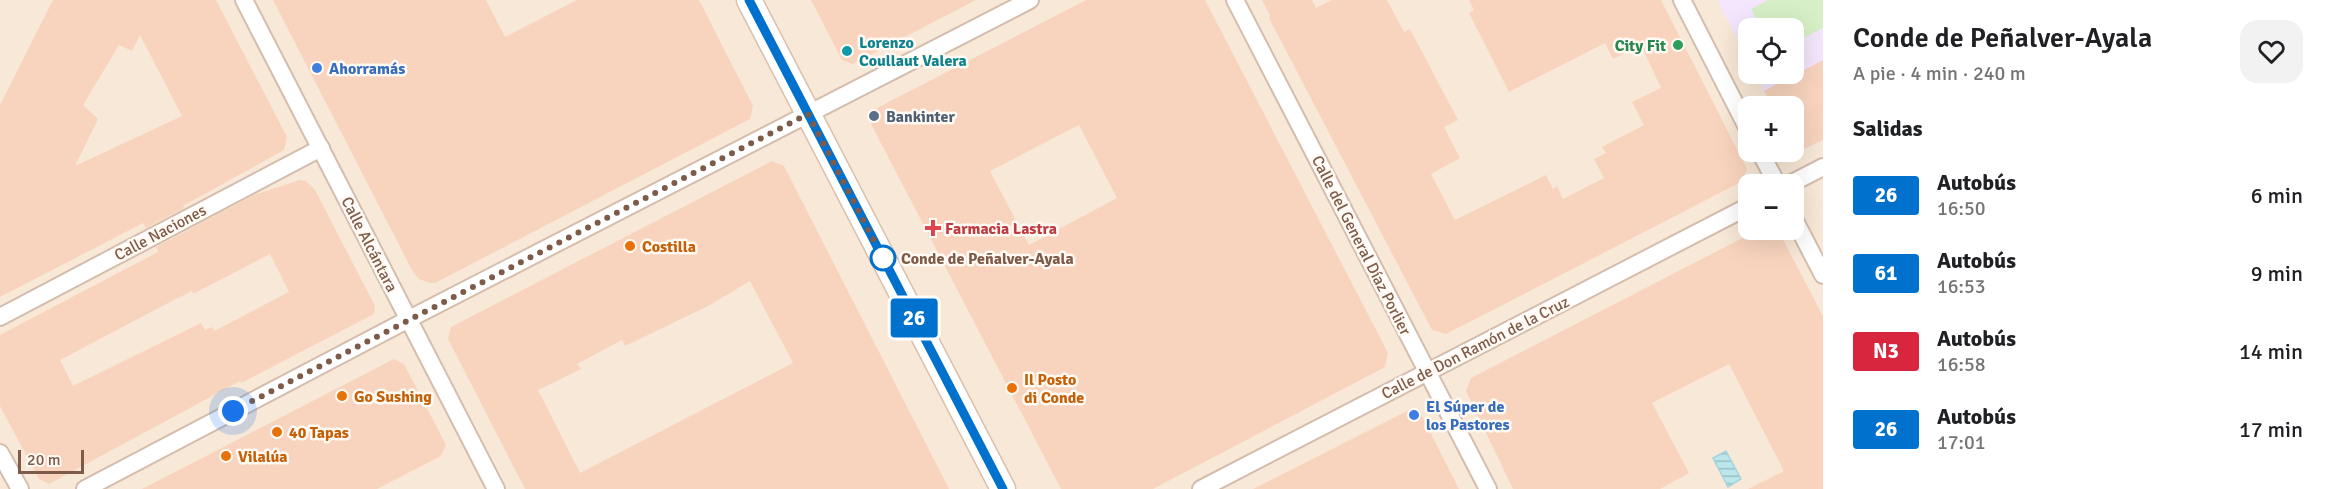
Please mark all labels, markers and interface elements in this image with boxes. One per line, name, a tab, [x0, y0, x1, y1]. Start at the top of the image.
map controls	[1738, 18, 1804, 240]
button: locate	[1738, 18, 1804, 84]
button: heart	[2240, 20, 2303, 83]
text: Conde de Peñalver-Ayala	[1853, 21, 2152, 55]
place label: Lorenzo Coullaut Valera	[859, 33, 967, 71]
place label: City Fit	[1615, 36, 1666, 56]
marker: City Fit	[1671, 38, 1685, 52]
marker: Lorenzo Coullaut Valera	[840, 44, 854, 58]
place label: Ahorramás	[329, 59, 405, 79]
marker: Ahorramás	[310, 61, 324, 75]
text: A pie · 4 min · 240 m	[1853, 61, 2026, 86]
button: +	[1738, 96, 1804, 162]
place label: Bankinter	[886, 107, 955, 127]
marker: Bankinter	[867, 109, 881, 123]
text: Salidas	[1853, 115, 1923, 142]
street label: Calle del General Díaz Porlier	[1307, 152, 1415, 339]
text: Autobús	[1937, 169, 2016, 196]
button: −	[1738, 174, 1804, 240]
text: 26	[1875, 182, 1897, 208]
text: 6 min	[2251, 182, 2303, 209]
street label: Calle Alcántara	[336, 193, 402, 296]
text: 16:50	[1937, 196, 1986, 221]
street label: Calle Naciones	[111, 200, 210, 265]
place label: Farmacia Lastra	[945, 219, 1057, 239]
marker: Farmacia Lastra	[926, 221, 940, 235]
place label: Costilla	[642, 237, 696, 257]
marker: Costilla	[623, 239, 637, 253]
marker: Conde de Peñalver-Ayala	[870, 245, 896, 271]
text: Autobús	[1937, 247, 2016, 274]
place label: Conde de Peñalver-Ayala	[901, 249, 1074, 269]
text: 61	[1875, 260, 1897, 286]
text: 9 min	[2251, 260, 2303, 287]
text: 16:53	[1937, 274, 1986, 299]
street label: Calle de Don Ramón de la Cruz	[1378, 292, 1573, 404]
line badge: 26	[887, 298, 941, 338]
text: 26	[903, 305, 925, 331]
text: Autobús	[1937, 325, 2016, 352]
text: N3	[1873, 338, 1899, 364]
text: 14 min	[2239, 338, 2303, 365]
text: 16:58	[1937, 352, 1986, 377]
place label: Il Posto di Conde	[1024, 370, 1084, 408]
marker: Il Posto di Conde	[1005, 381, 1019, 395]
place label: Go Sushing	[354, 387, 432, 407]
marker: Go Sushing	[335, 389, 349, 403]
your location	[218, 396, 248, 426]
place label: El Súper de los Pastores	[1426, 397, 1510, 435]
text: Autobús	[1937, 403, 2016, 430]
marker: El Súper de los Pastores	[1407, 408, 1421, 422]
text: 26	[1875, 416, 1897, 442]
text: 17 min	[2239, 416, 2303, 443]
place label: 40 Tapas	[289, 423, 349, 443]
marker: 40 Tapas	[270, 425, 284, 439]
text: 17:01	[1937, 430, 1986, 455]
scale bar	[18, 447, 84, 474]
place label: Vilalúa	[238, 447, 288, 467]
marker: Vilalúa	[219, 449, 233, 463]
text: 20 m	[27, 450, 61, 470]

